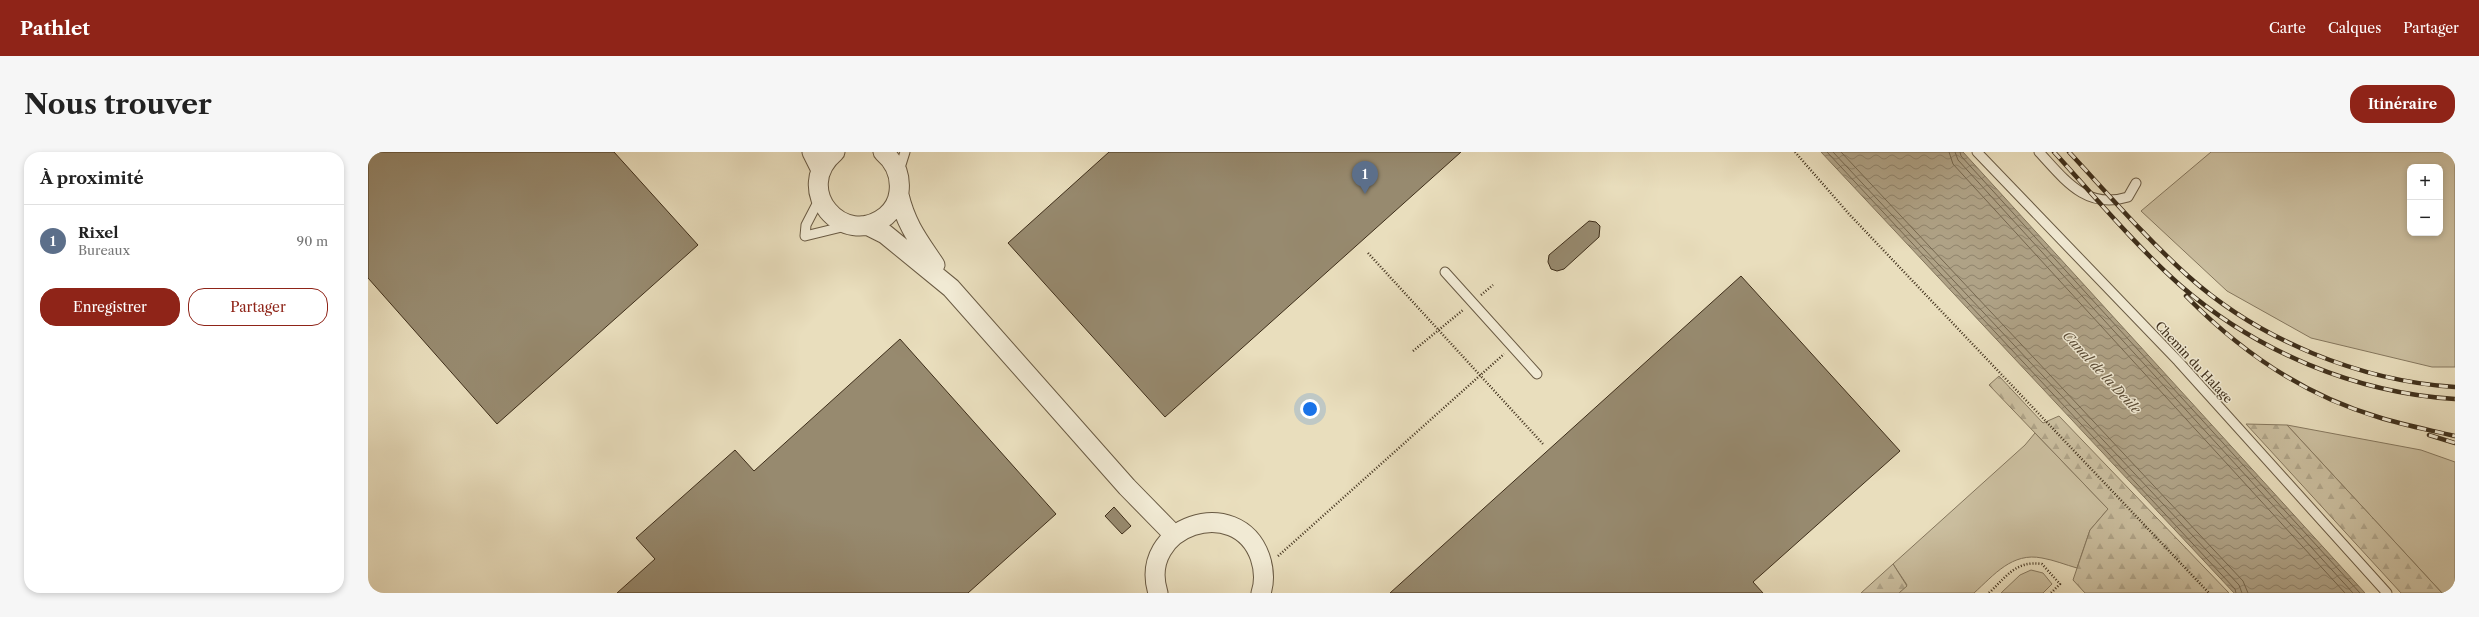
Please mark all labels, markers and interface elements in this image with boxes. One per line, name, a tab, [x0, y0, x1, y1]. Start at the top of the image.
text: Pathlet	[20, 17, 90, 40]
text: Carte	[2269, 19, 2306, 37]
text: Calques	[2328, 19, 2381, 37]
text: Partager	[2403, 19, 2459, 37]
button: Itinéraire	[2350, 85, 2455, 123]
text: Nous trouver	[24, 87, 212, 121]
pin: 1	[1352, 161, 1378, 194]
map controls	[2407, 164, 2443, 236]
button: +	[2407, 164, 2443, 200]
text: À proximité	[40, 168, 144, 188]
button: −	[2407, 200, 2443, 236]
text: Rixel	[78, 223, 119, 242]
text: 1	[50, 233, 56, 249]
text: 90 m	[297, 233, 328, 249]
text: Bureaux	[78, 242, 130, 258]
button: Enregistrer	[40, 288, 180, 326]
button: Partager	[188, 288, 328, 326]
street label: Chemin du Halage	[2152, 318, 2236, 406]
water label: Canal de la Deûle	[2060, 327, 2145, 417]
your location	[1300, 399, 1320, 419]

